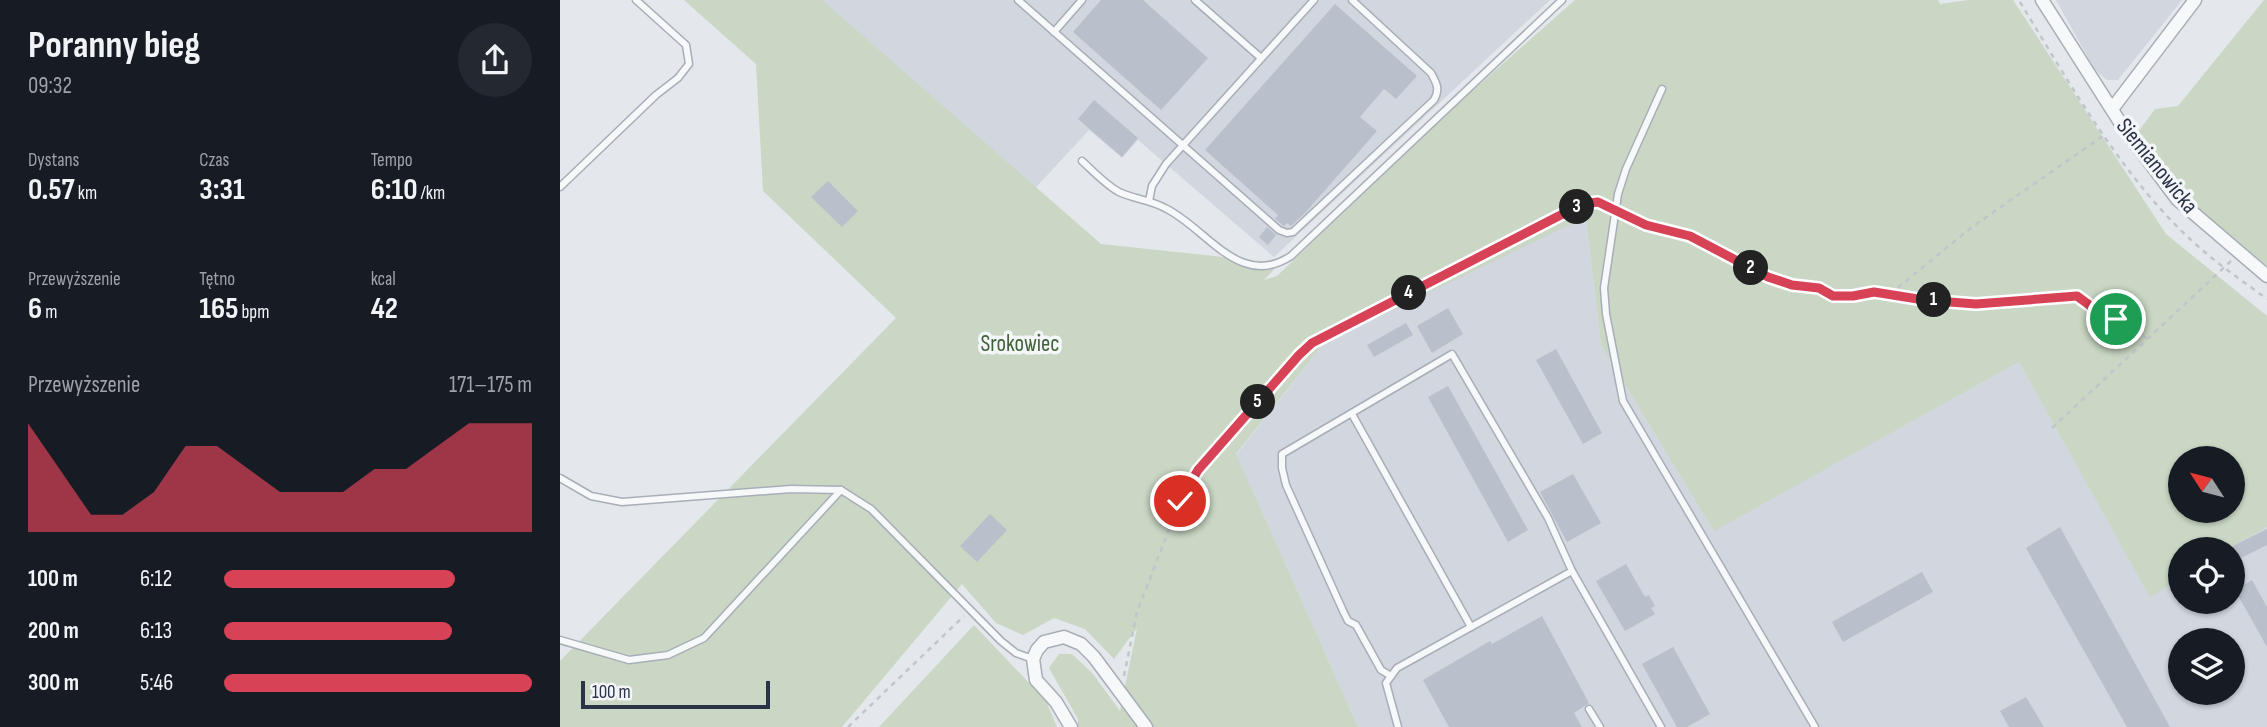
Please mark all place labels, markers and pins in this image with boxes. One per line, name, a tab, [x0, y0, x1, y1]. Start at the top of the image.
pin: 3	[1560, 190, 1594, 224]
pin: 2	[1734, 250, 1768, 286]
pin: 4	[1392, 276, 1426, 310]
pin: 1	[1916, 282, 1952, 318]
pin	[2086, 289, 2146, 349]
pin: 5	[1240, 384, 1276, 420]
pin	[1150, 471, 1210, 531]

